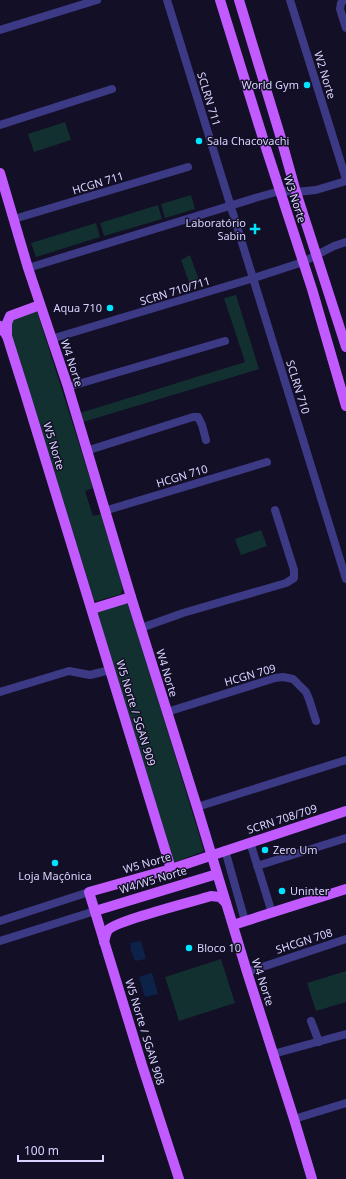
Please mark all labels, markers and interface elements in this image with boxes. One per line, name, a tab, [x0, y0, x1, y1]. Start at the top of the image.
street label: W2 Norte	[311, 49, 340, 101]
street label: SCLRN 711	[194, 70, 225, 128]
place label: World Gym	[241, 77, 299, 92]
marker: World Gym	[302, 80, 312, 90]
place label: Sala Chacovachi	[207, 133, 289, 148]
marker: Sala Chacovachi	[194, 136, 204, 146]
street label: HCGN 711	[70, 168, 125, 197]
street label: W3 Norte	[281, 173, 310, 225]
place label: Laboratório Sabin	[185, 215, 246, 243]
marker: Laboratório Sabin	[249, 223, 261, 235]
street label: SCRN 710/711	[138, 273, 212, 308]
place label: Aqua 710	[54, 300, 102, 315]
marker: Aqua 710	[105, 303, 115, 313]
street label: W4 Norte	[58, 337, 87, 389]
street label: SCLRN 710	[283, 358, 314, 416]
street label: W5 Norte	[40, 420, 69, 472]
street label: HCGN 710	[154, 461, 209, 490]
street label: W4 Norte	[153, 647, 182, 699]
street label: W5 Norte / SGAN 909	[113, 658, 160, 768]
street label: HCGN 709	[222, 660, 277, 689]
street label: SCRN 708/709	[245, 800, 319, 837]
place label: Zero Um	[273, 842, 318, 857]
marker: Zero Um	[260, 845, 270, 855]
street label: W5 Norte	[121, 849, 173, 876]
marker: Loja Maçônica	[50, 858, 60, 868]
street label: W4/W5 Norte	[117, 862, 188, 897]
place label: Loja Maçônica	[18, 868, 92, 883]
place label: Uninter	[290, 883, 330, 898]
marker: Uninter	[277, 886, 287, 896]
street label: SHCGN 708	[273, 924, 334, 957]
place label: Bloco 10	[197, 940, 241, 955]
marker: Bloco 10	[184, 943, 194, 953]
street label: W4 Norte	[249, 956, 278, 1008]
street label: W5 Norte / SGAN 908	[122, 977, 169, 1087]
scale bar	[18, 1137, 103, 1163]
text: 100 m	[24, 1142, 59, 1159]

